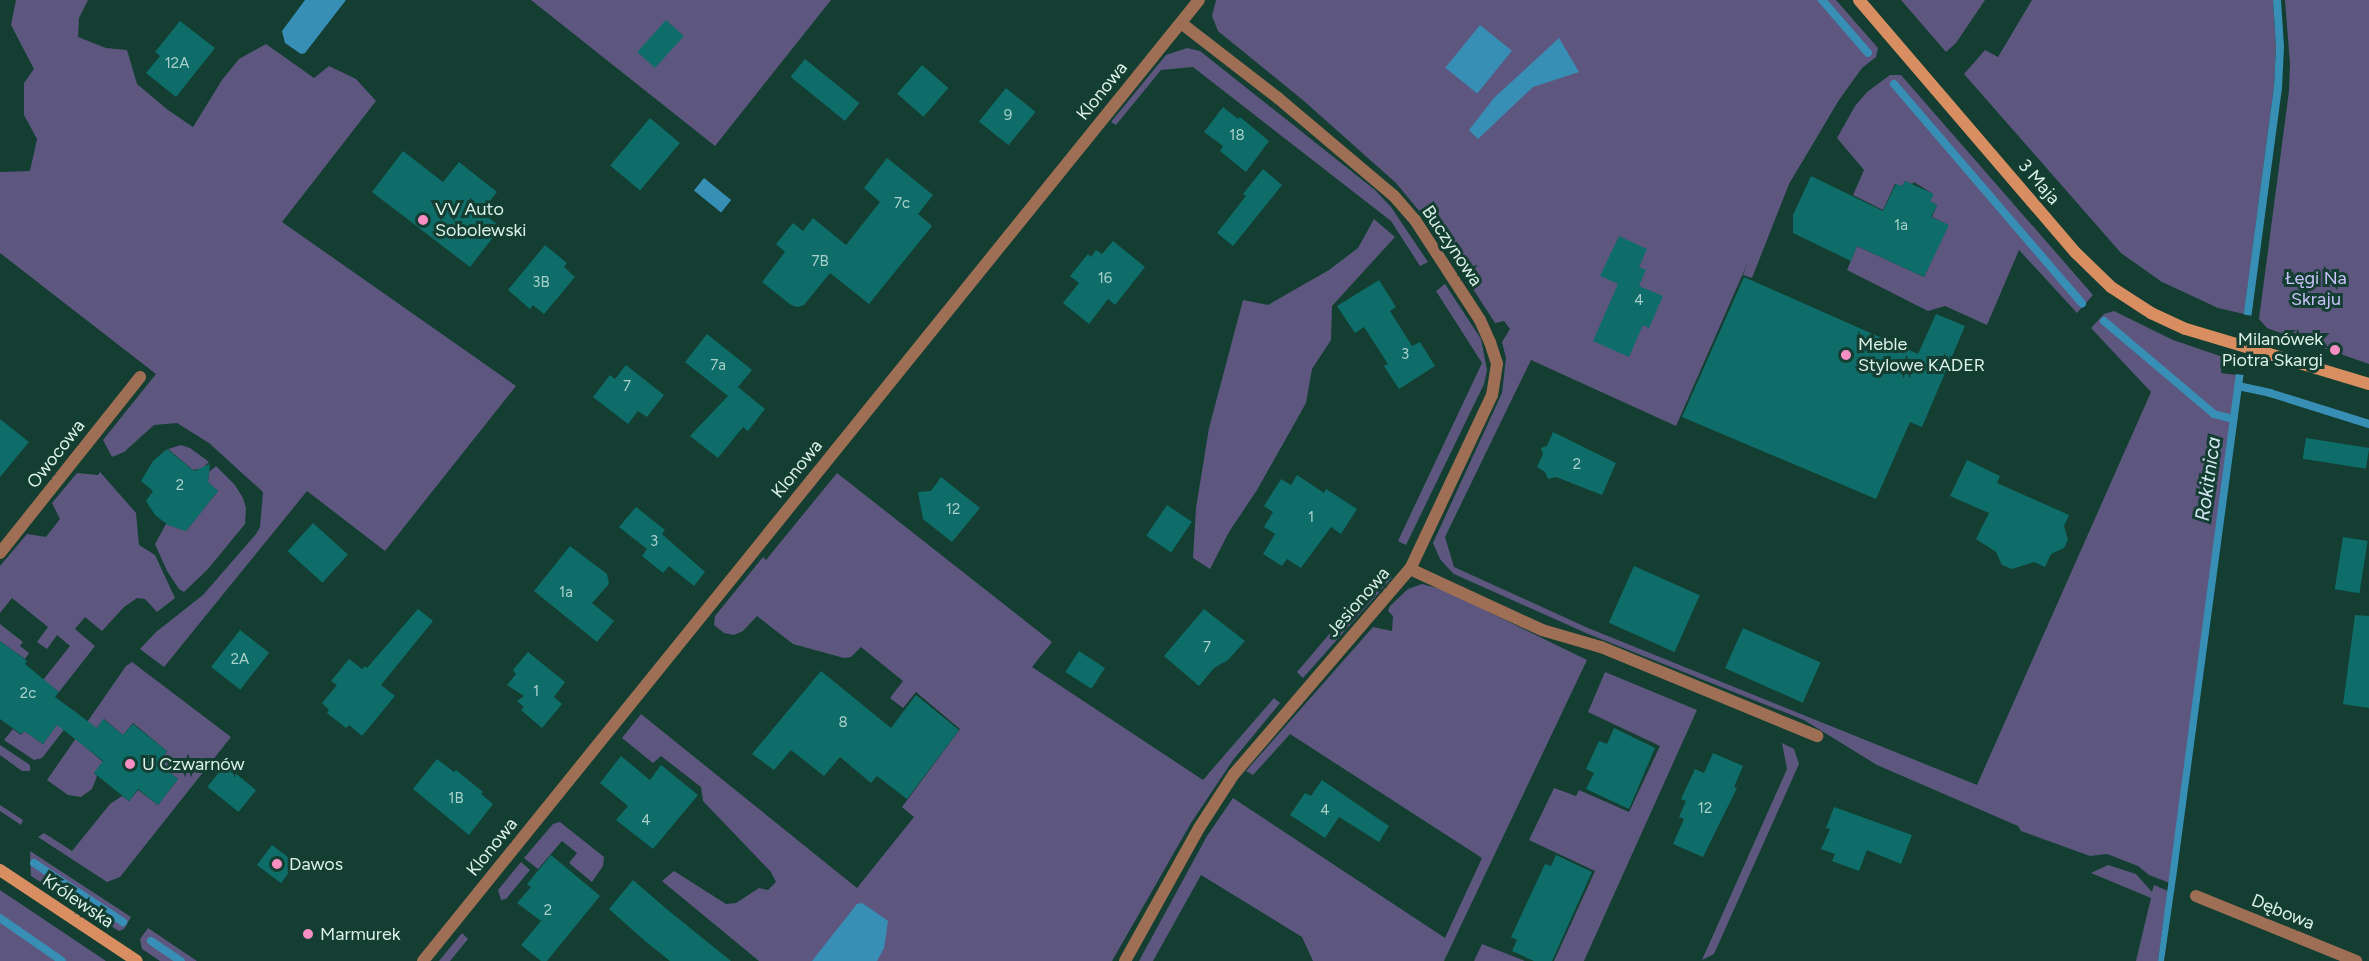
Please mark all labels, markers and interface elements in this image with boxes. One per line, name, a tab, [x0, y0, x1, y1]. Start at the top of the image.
house number: 12A	[165, 55, 189, 73]
street label: Klonowa	[1072, 58, 1132, 124]
house number: 9	[1004, 107, 1012, 125]
house number: 18	[1229, 127, 1245, 145]
street label: 3 Maja	[2014, 155, 2064, 209]
house number: 7c	[894, 195, 910, 213]
place label: VV Auto Sobolewski	[435, 199, 526, 242]
street label: Buczynowa	[1417, 202, 1487, 290]
marker: VV Auto Sobolewski	[416, 213, 430, 227]
house number: 1a	[1894, 217, 1908, 235]
house number: 7B	[811, 253, 829, 271]
park label: Łęgi Na Skraju	[2285, 268, 2347, 310]
house number: 16	[1098, 270, 1112, 288]
house number: 3B	[532, 274, 550, 292]
house number: 4	[1634, 292, 1644, 310]
place label: Milanówek Piotra Skargi	[2222, 329, 2323, 372]
place label: Meble Stylowe KADER	[1858, 334, 1985, 376]
marker: Milanówek Piotra Skargi	[2328, 343, 2342, 357]
house number: 3	[1401, 346, 1409, 364]
marker: Meble Stylowe KADER	[1839, 348, 1853, 362]
house number: 7a	[710, 357, 726, 375]
house number: 7	[623, 378, 631, 396]
street label: Owocowa	[22, 415, 90, 493]
water label: Rokitnica	[2190, 435, 2226, 523]
street label: Klonowa	[767, 436, 827, 502]
house number: 2	[1573, 456, 1581, 474]
house number: 2	[176, 477, 184, 495]
house number: 12	[946, 501, 960, 519]
house number: 1	[1308, 509, 1314, 527]
house number: 3	[650, 533, 658, 551]
street label: Jesionowa	[1322, 563, 1394, 641]
house number: 1a	[559, 584, 573, 602]
house number: 7	[1203, 639, 1211, 657]
house number: 2A	[231, 651, 249, 669]
house number: 1	[533, 683, 539, 701]
house number: 2c	[20, 685, 36, 703]
house number: 8	[838, 714, 848, 732]
place label: U Czwarnów	[142, 753, 245, 775]
marker: U Czwarnów	[123, 757, 137, 771]
house number: 1B	[448, 790, 464, 808]
house number: 12	[1698, 800, 1712, 818]
house number: 4	[1320, 802, 1330, 820]
house number: 4	[641, 812, 651, 830]
street label: Klonowa	[462, 814, 522, 880]
place label: Dawos	[289, 853, 343, 875]
marker: Dawos	[270, 857, 284, 871]
street label: Królewska	[38, 869, 118, 933]
street label: Dębowa	[2248, 890, 2318, 934]
house number: 2	[544, 902, 552, 920]
place label: Marmurek	[320, 923, 400, 945]
marker: Marmurek	[301, 927, 315, 941]

